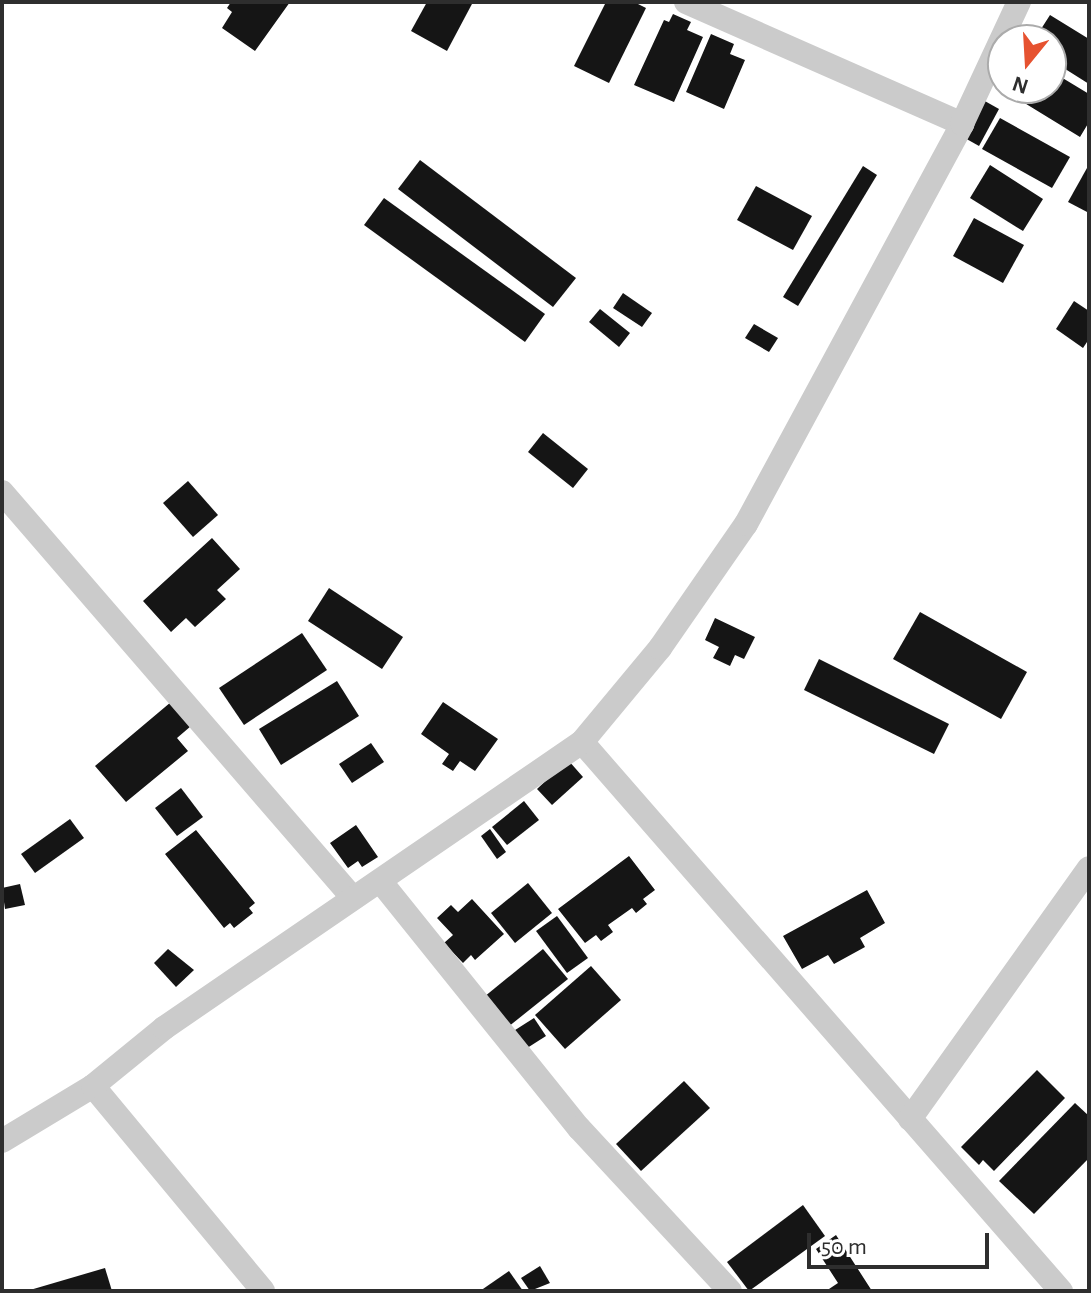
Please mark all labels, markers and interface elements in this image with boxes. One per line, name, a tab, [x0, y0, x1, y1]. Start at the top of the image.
north arrow	[987, 24, 1067, 104]
text: N	[1010, 72, 1031, 98]
scale bar	[811, 1217, 993, 1267]
text: 50 m	[821, 1235, 867, 1259]

